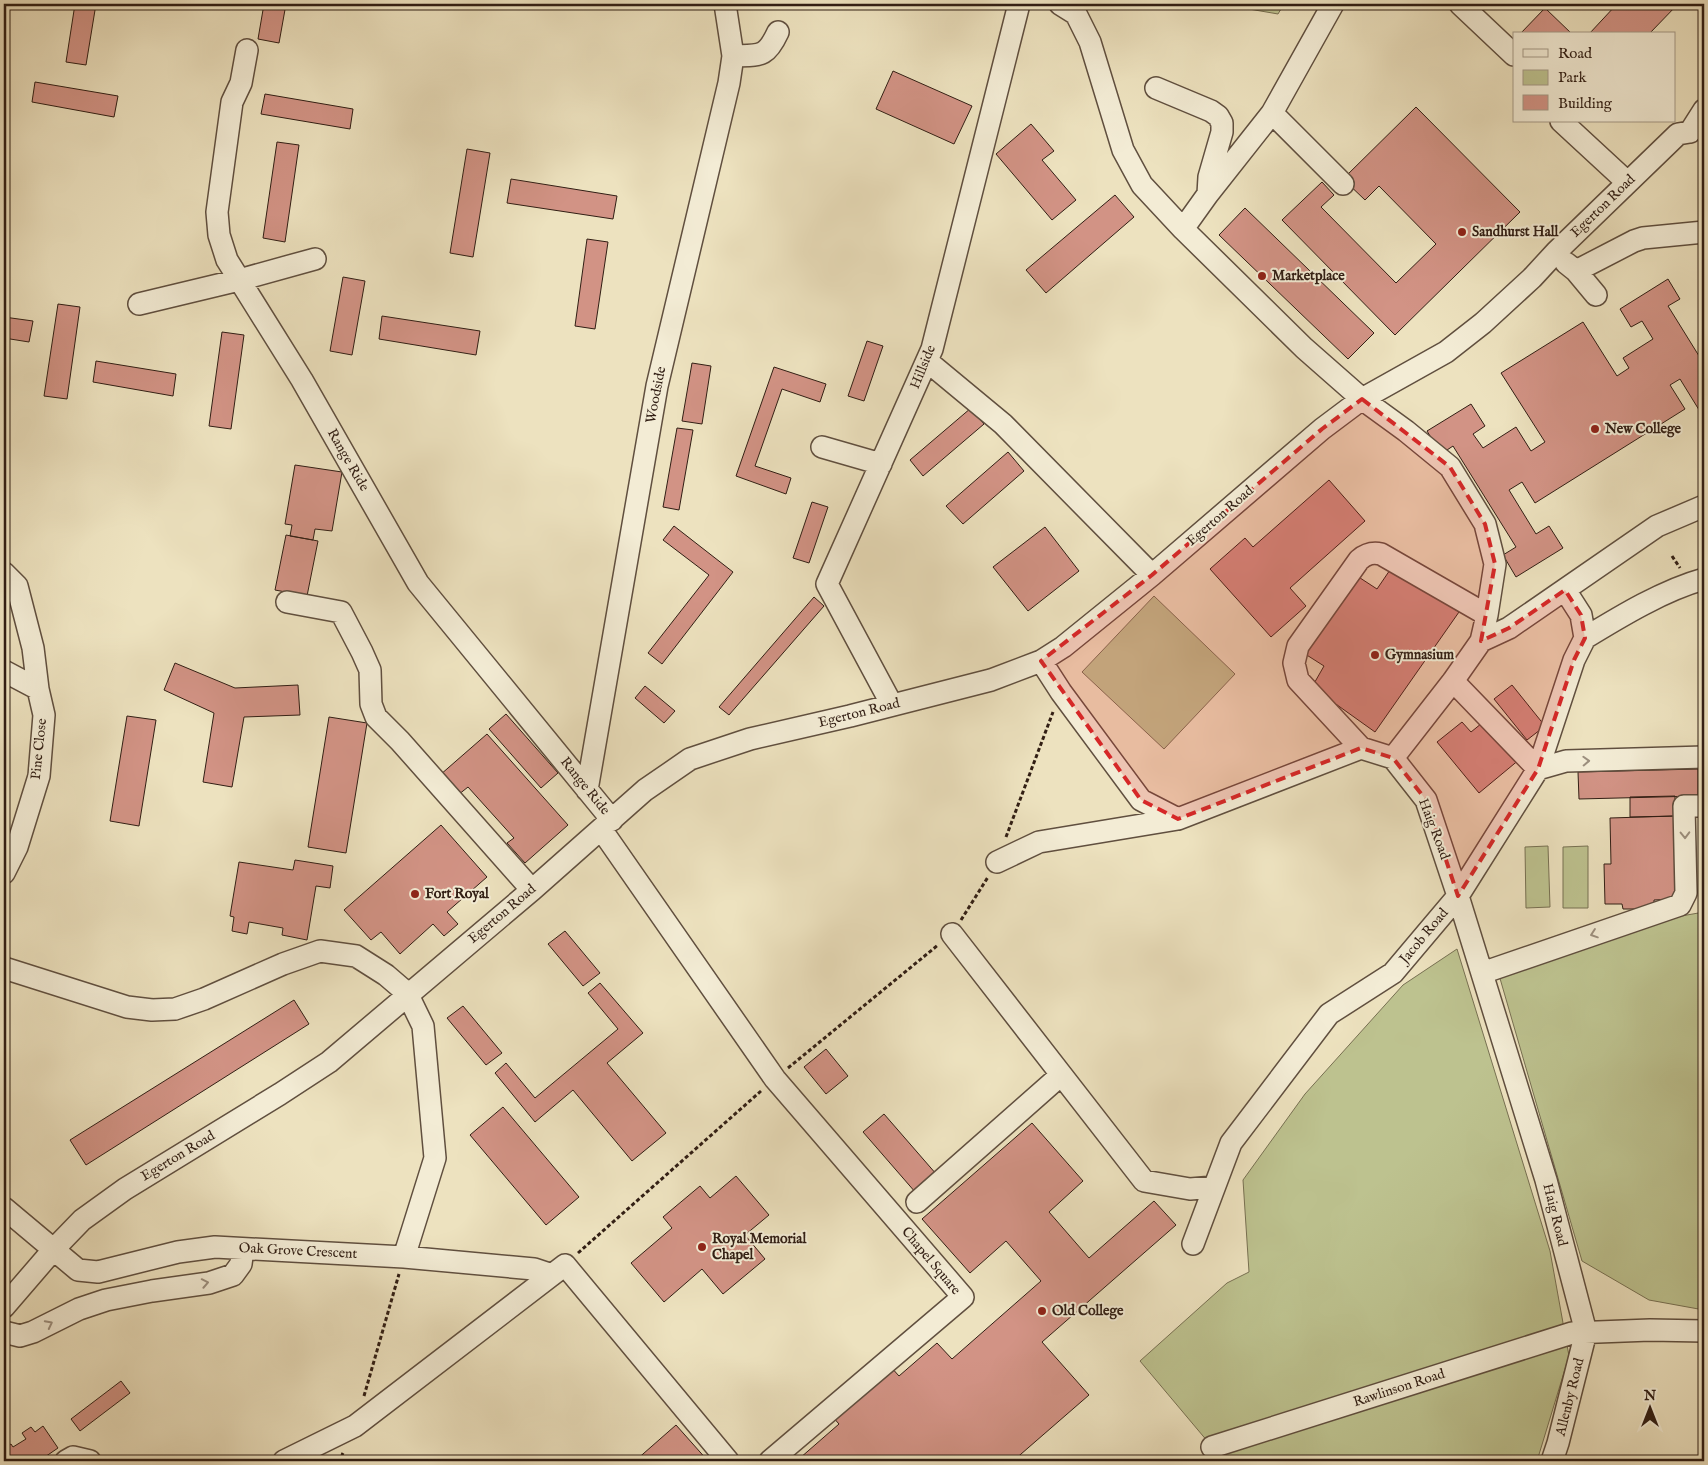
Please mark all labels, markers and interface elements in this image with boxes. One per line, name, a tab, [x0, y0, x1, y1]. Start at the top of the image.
legend	[1513, 32, 1676, 122]
text: Road	[1558, 44, 1593, 63]
text: Park	[1558, 68, 1588, 87]
text: Building	[1558, 94, 1613, 113]
street label: Egerton Road	[1567, 170, 1640, 241]
place label: Sandhurst Hall	[1472, 223, 1560, 241]
marker: Sandhurst Hall	[1456, 226, 1468, 238]
place label: Marketplace	[1272, 267, 1345, 285]
marker: Marketplace	[1256, 270, 1268, 282]
street label: Hillside	[906, 342, 940, 392]
street label: Woodside	[642, 364, 670, 425]
place label: New College	[1604, 420, 1682, 438]
marker: New College	[1589, 423, 1601, 435]
street label: Range Ride	[323, 425, 373, 495]
street label: Egerton Road	[1183, 482, 1258, 550]
place label: Gymnasium	[1385, 646, 1454, 664]
marker: Gymnasium	[1369, 649, 1381, 661]
street label: Egerton Road	[816, 694, 902, 732]
street label: Pine Close	[27, 717, 51, 780]
street label: Range Ride	[556, 753, 614, 819]
one-way arrow	[1582, 756, 1590, 766]
street label: Haig Road	[1414, 796, 1454, 863]
one-way arrow	[1679, 831, 1690, 839]
street label: Egerton Road	[464, 880, 540, 948]
place label: Fort Royal	[425, 885, 490, 903]
marker: Fort Royal	[409, 888, 421, 900]
street label: Jacob Road	[1394, 904, 1453, 969]
one-way arrow	[1591, 929, 1599, 939]
street label: Egerton Road	[138, 1127, 219, 1185]
street label: Haig Road	[1539, 1182, 1572, 1249]
street label: Chapel Square	[897, 1223, 965, 1299]
place label: Royal Memorial Chapel	[712, 1230, 807, 1264]
street label: Oak Grove Crescent	[238, 1239, 358, 1263]
marker: Royal Memorial Chapel	[696, 1241, 708, 1253]
one-way arrow	[201, 1279, 210, 1289]
place label: Old College	[1052, 1302, 1124, 1320]
marker: Old College	[1036, 1305, 1048, 1317]
one-way arrow	[44, 1320, 53, 1330]
street label: Allenby Road	[1551, 1356, 1589, 1439]
street label: Rawlinson Road	[1351, 1365, 1448, 1411]
north arrow	[1626, 1382, 1676, 1432]
text: N	[1643, 1387, 1656, 1405]

